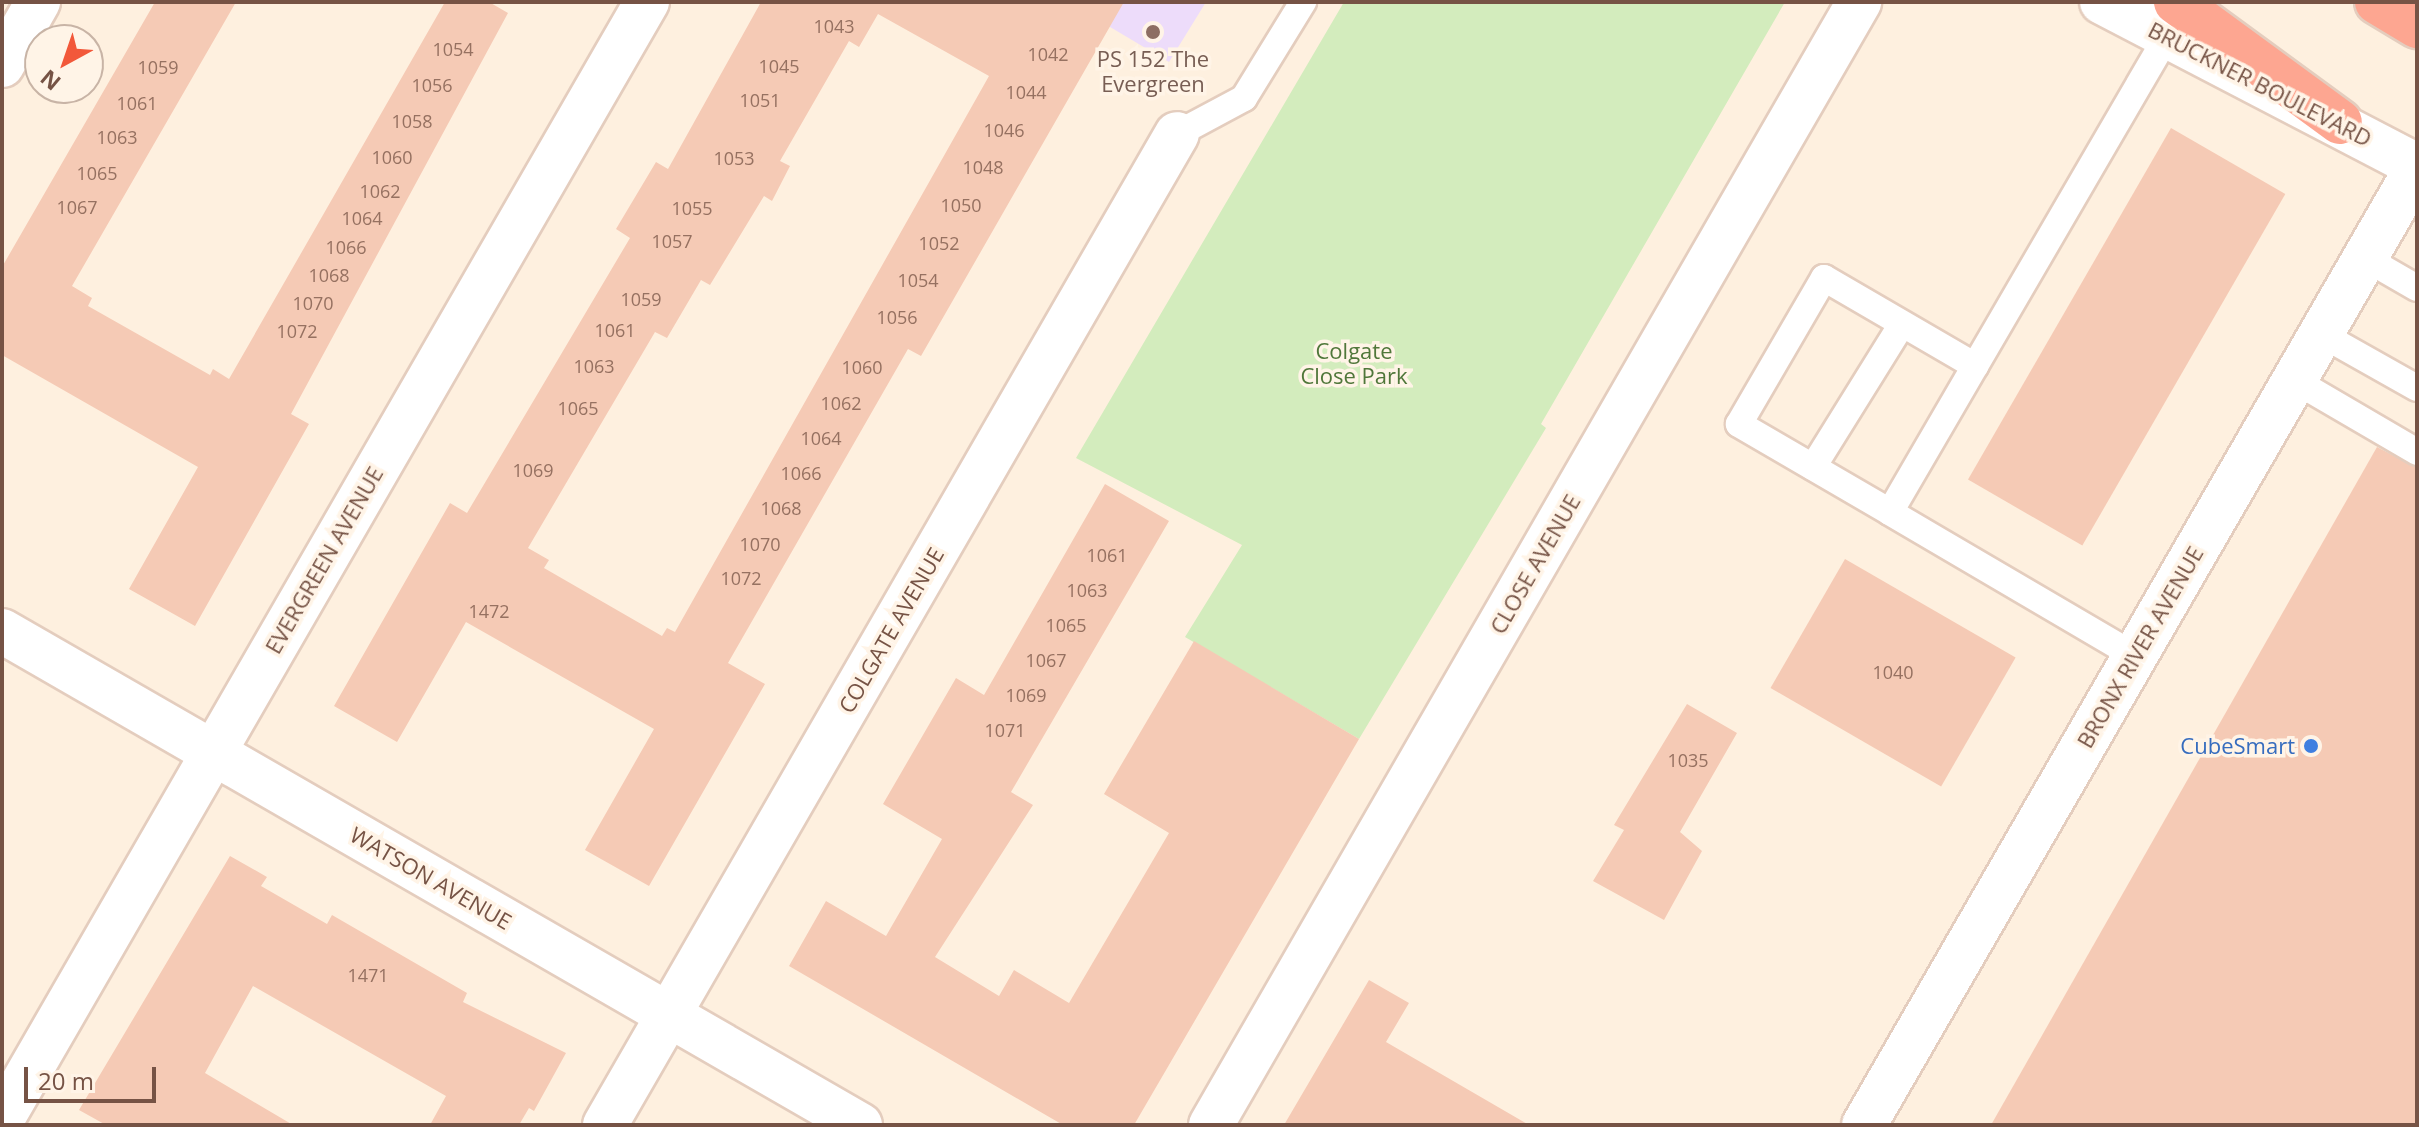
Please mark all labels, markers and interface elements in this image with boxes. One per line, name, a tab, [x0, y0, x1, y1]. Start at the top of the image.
house number: 1043	[813, 15, 855, 37]
street label: BRUCKNER BOULEVARD	[2144, 16, 2376, 152]
marker: PS 152 The Evergreen	[1144, 23, 1162, 41]
north arrow	[24, 24, 104, 104]
house number: 1054	[432, 38, 474, 60]
house number: 1042	[1027, 43, 1069, 65]
place label: PS 152 The Evergreen	[1097, 45, 1209, 96]
house number: 1045	[758, 55, 800, 77]
house number: 1059	[137, 56, 179, 78]
text: N	[33, 64, 66, 98]
house number: 1056	[411, 74, 453, 96]
house number: 1044	[1005, 81, 1047, 103]
house number: 1051	[739, 89, 781, 111]
house number: 1061	[116, 92, 158, 114]
house number: 1058	[391, 110, 433, 132]
house number: 1046	[983, 119, 1025, 141]
house number: 1063	[96, 126, 138, 148]
house number: 1060	[371, 146, 413, 168]
house number: 1053	[713, 147, 755, 169]
house number: 1048	[962, 156, 1004, 178]
house number: 1065	[76, 162, 118, 184]
house number: 1062	[359, 180, 401, 202]
house number: 1050	[940, 194, 982, 216]
house number: 1067	[56, 196, 98, 218]
house number: 1055	[671, 197, 713, 219]
house number: 1064	[341, 207, 383, 229]
house number: 1057	[651, 230, 693, 252]
house number: 1052	[918, 232, 960, 254]
house number: 1066	[325, 236, 367, 258]
house number: 1068	[308, 264, 350, 286]
house number: 1054	[897, 269, 939, 291]
house number: 1059	[620, 288, 662, 310]
house number: 1070	[292, 292, 334, 314]
house number: 1056	[876, 306, 918, 328]
house number: 1061	[594, 319, 636, 341]
house number: 1072	[276, 320, 318, 342]
park label: Colgate Close Park	[1300, 337, 1408, 388]
house number: 1063	[573, 355, 615, 377]
house number: 1060	[841, 356, 883, 378]
house number: 1062	[820, 392, 862, 414]
house number: 1065	[557, 397, 599, 419]
house number: 1064	[800, 427, 842, 449]
house number: 1069	[512, 459, 554, 481]
street label: EVERGREEN AVENUE	[260, 462, 388, 658]
house number: 1066	[780, 462, 822, 484]
street label: CLOSE AVENUE	[1484, 490, 1586, 638]
house number: 1068	[760, 497, 802, 519]
house number: 1070	[739, 533, 781, 555]
street label: BRONX RIVER AVENUE	[2071, 542, 2209, 752]
street label: COLGATE AVENUE	[833, 543, 949, 717]
house number: 1061	[1086, 544, 1128, 566]
house number: 1072	[720, 567, 762, 589]
house number: 1063	[1066, 579, 1108, 601]
house number: 1472	[468, 600, 510, 622]
house number: 1065	[1045, 614, 1087, 636]
house number: 1067	[1025, 649, 1067, 671]
house number: 1040	[1872, 661, 1914, 683]
house number: 1069	[1005, 684, 1047, 706]
house number: 1071	[984, 719, 1026, 741]
place label: CubeSmart	[2180, 733, 2295, 759]
marker: CubeSmart	[2302, 737, 2320, 755]
house number: 1035	[1667, 749, 1709, 771]
street label: WATSON AVENUE	[346, 821, 516, 935]
house number: 1471	[347, 964, 389, 986]
scale bar	[28, 1051, 160, 1101]
text: 20 m	[38, 1064, 94, 1097]

